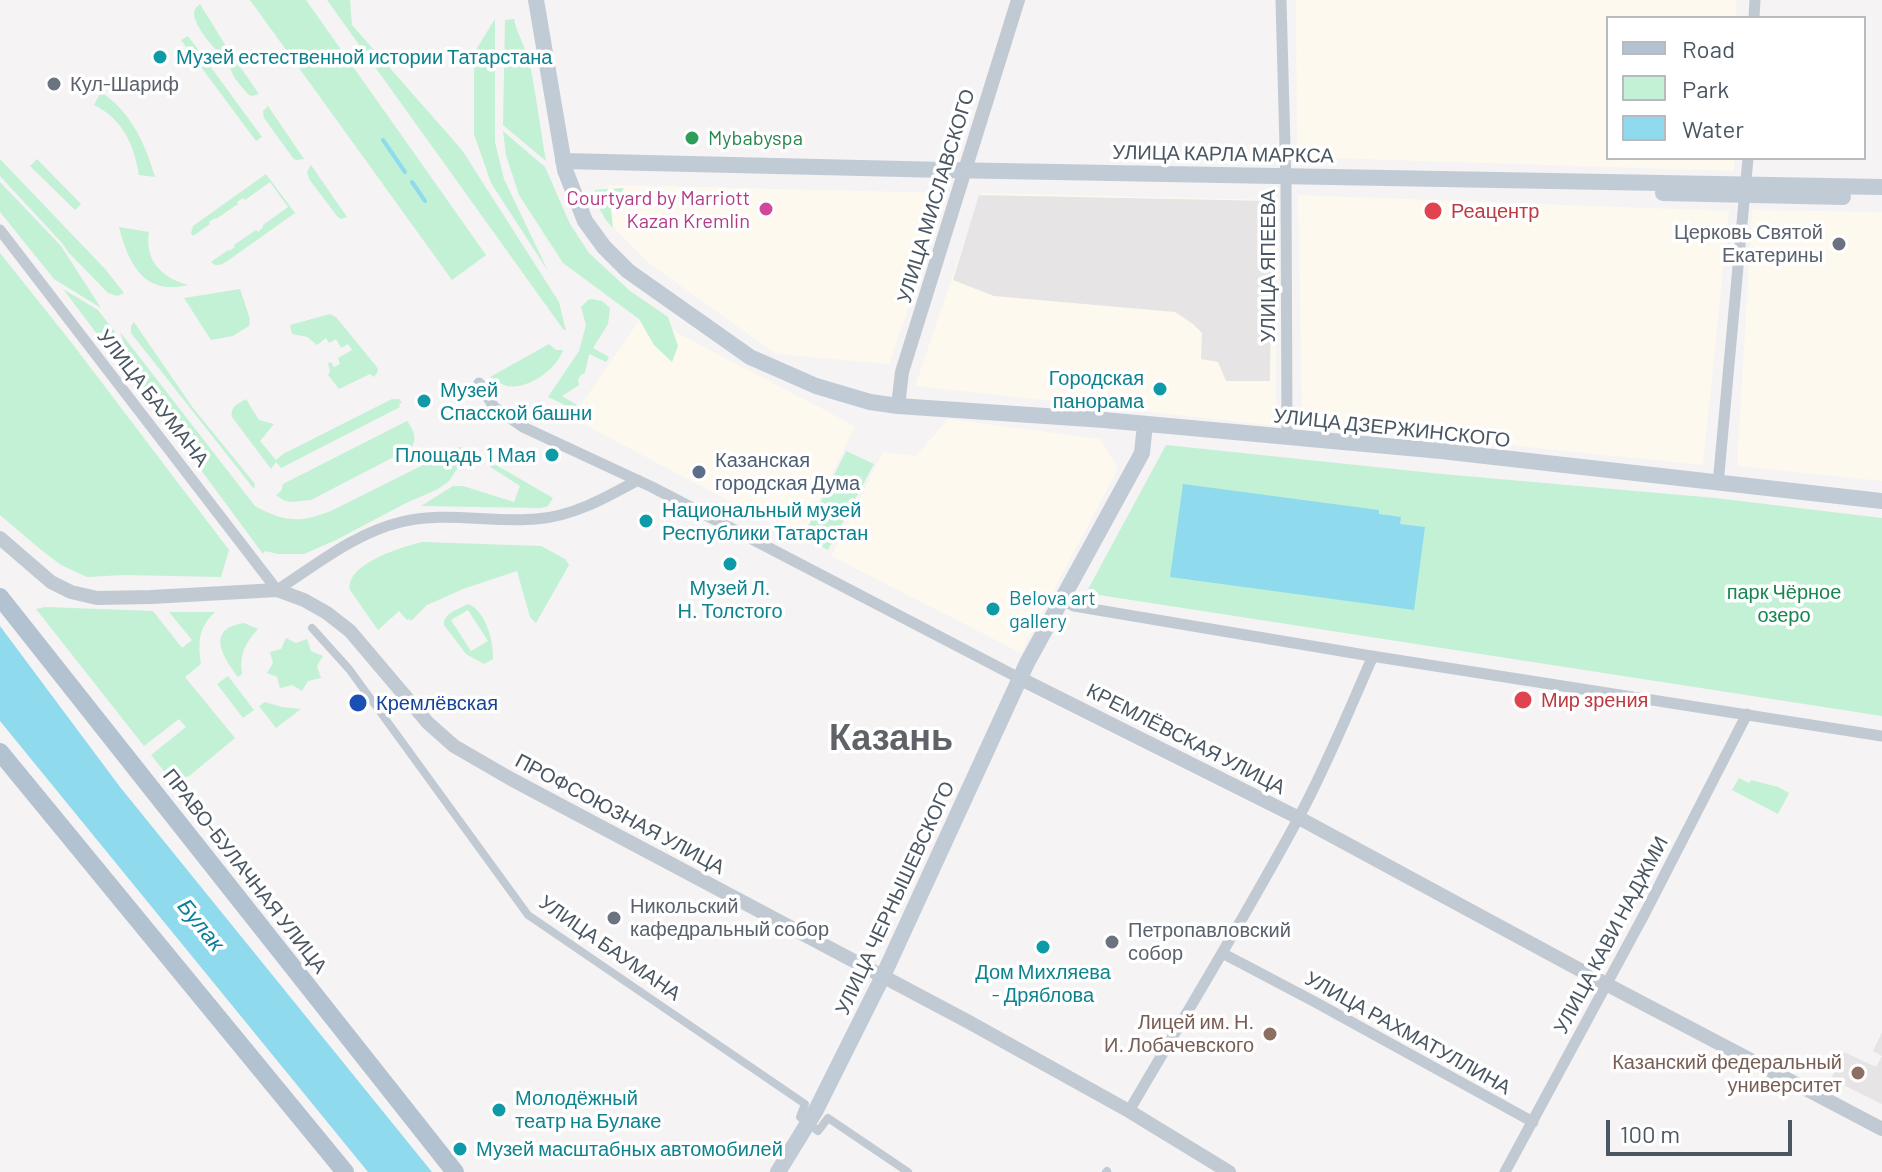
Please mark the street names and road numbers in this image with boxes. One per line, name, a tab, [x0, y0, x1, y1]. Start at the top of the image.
street label: УЛИЦА МИСЛАВСКОГО	[892, 86, 980, 306]
street label: УЛИЦА КАРЛА МАРКСА	[1112, 140, 1334, 168]
street label: УЛИЦА ЯПЕЕВА	[1256, 189, 1280, 343]
street label: УЛИЦА БАУМАНА	[92, 325, 214, 471]
street label: УЛИЦА ДЗЕРЖИНСКОГО	[1273, 404, 1511, 452]
street label: КРЕМЛЁВСКАЯ УЛИЦА	[1083, 678, 1289, 800]
street label: ПРОФСОЮЗНАЯ УЛИЦА	[511, 749, 729, 879]
street label: ПРАВО-БУЛАЧНАЯ УЛИЦА	[158, 764, 332, 978]
street label: УЛИЦА ЧЕРНЫШЕВСКОГО	[830, 777, 960, 1019]
street label: УЛИЦА КАВИ НАДЖМИ	[1549, 832, 1673, 1038]
street label: УЛИЦА БАУМАНА	[535, 890, 685, 1006]
street label: УЛИЦА РАХМАТУЛЛИНА	[1301, 966, 1515, 1100]

